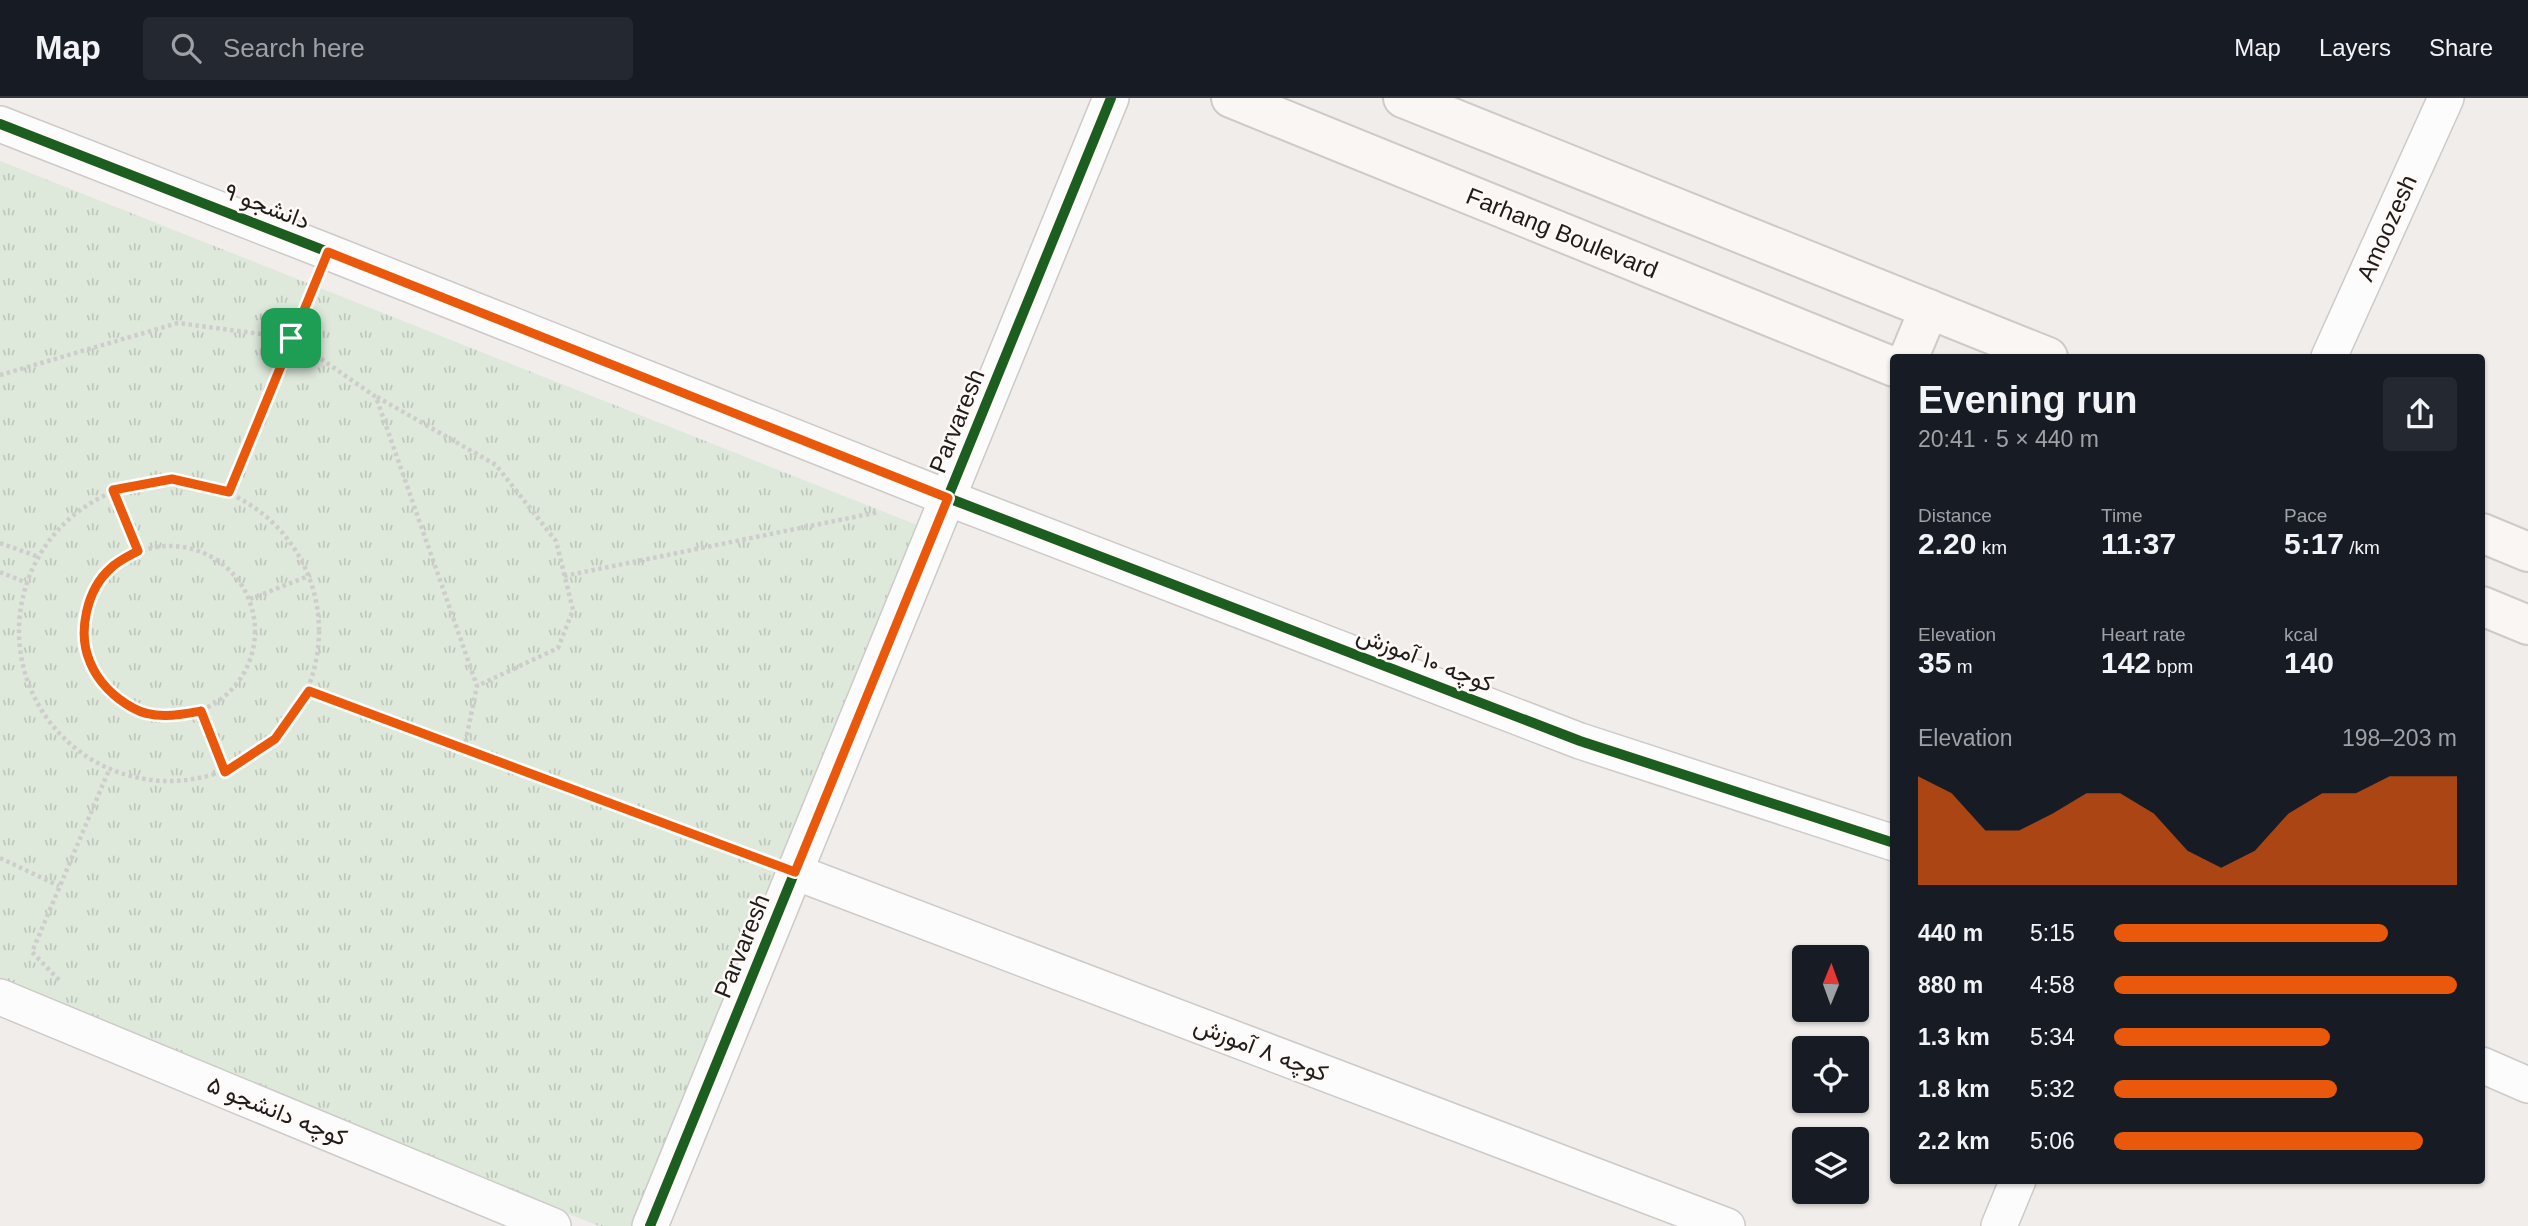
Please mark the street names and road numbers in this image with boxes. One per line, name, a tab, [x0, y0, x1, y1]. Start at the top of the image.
street label: Amoozesh	[2351, 171, 2422, 285]
street label: دانشجو ۹	[220, 177, 314, 236]
street label: Farhang Boulevard	[1462, 182, 1662, 283]
street label: Parvaresh	[924, 365, 990, 477]
street label: کوچه ۱۰ آموزش	[1352, 620, 1497, 700]
street label: Parvaresh	[709, 890, 775, 1002]
street label: کوچه ۸ آموزش	[1189, 1011, 1332, 1089]
street label: کوچه دانشجو ۵	[202, 1070, 351, 1154]

